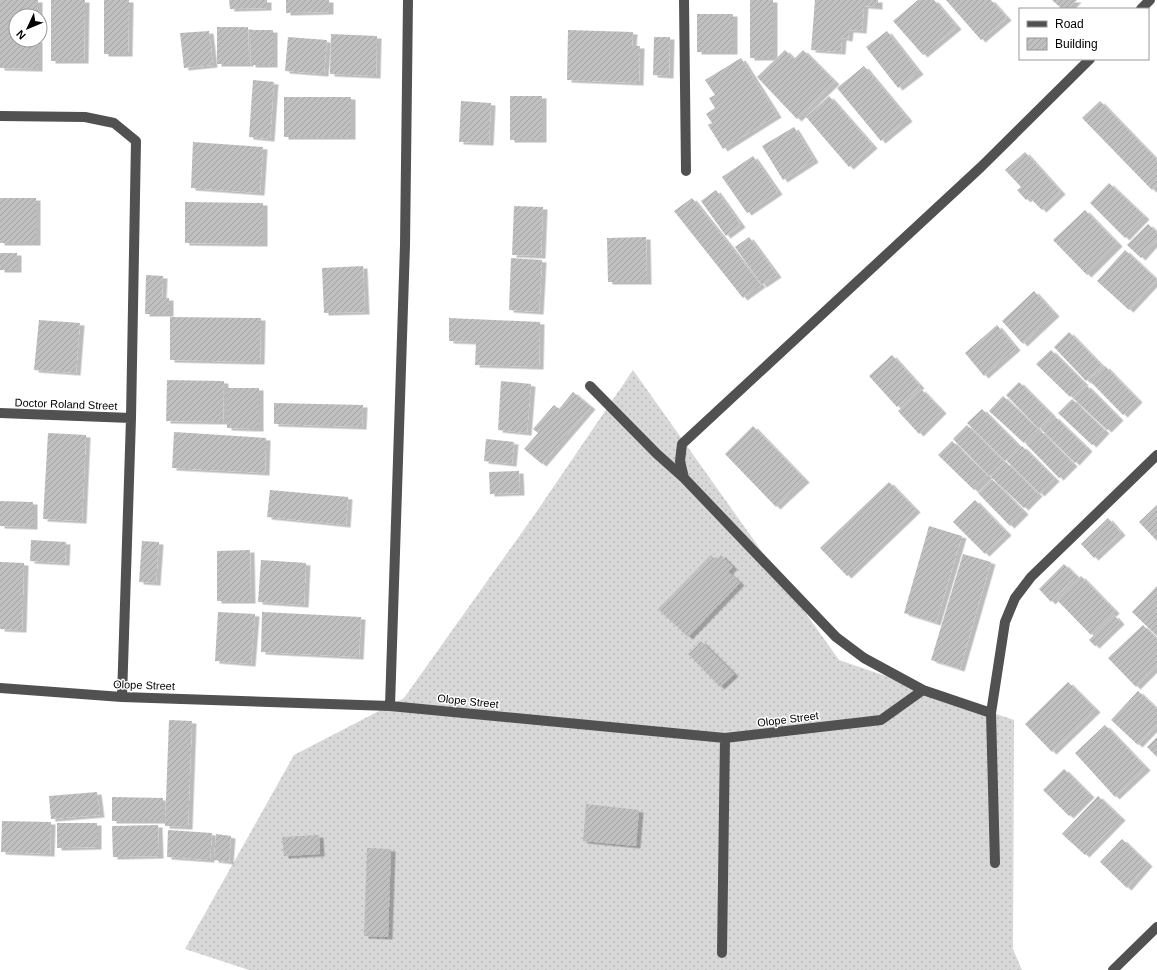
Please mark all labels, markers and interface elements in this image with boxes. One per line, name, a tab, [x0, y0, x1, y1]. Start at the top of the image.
north arrow	[8, 8, 48, 48]
legend	[1019, 8, 1149, 60]
text: Road	[1055, 17, 1084, 31]
text: N	[14, 28, 28, 42]
text: Building	[1055, 37, 1098, 51]
street label: Doctor Roland Street	[14, 396, 118, 412]
street label: Olope Street	[113, 678, 175, 692]
street label: Olope Street	[437, 692, 499, 710]
street label: Olope Street	[757, 709, 819, 729]

